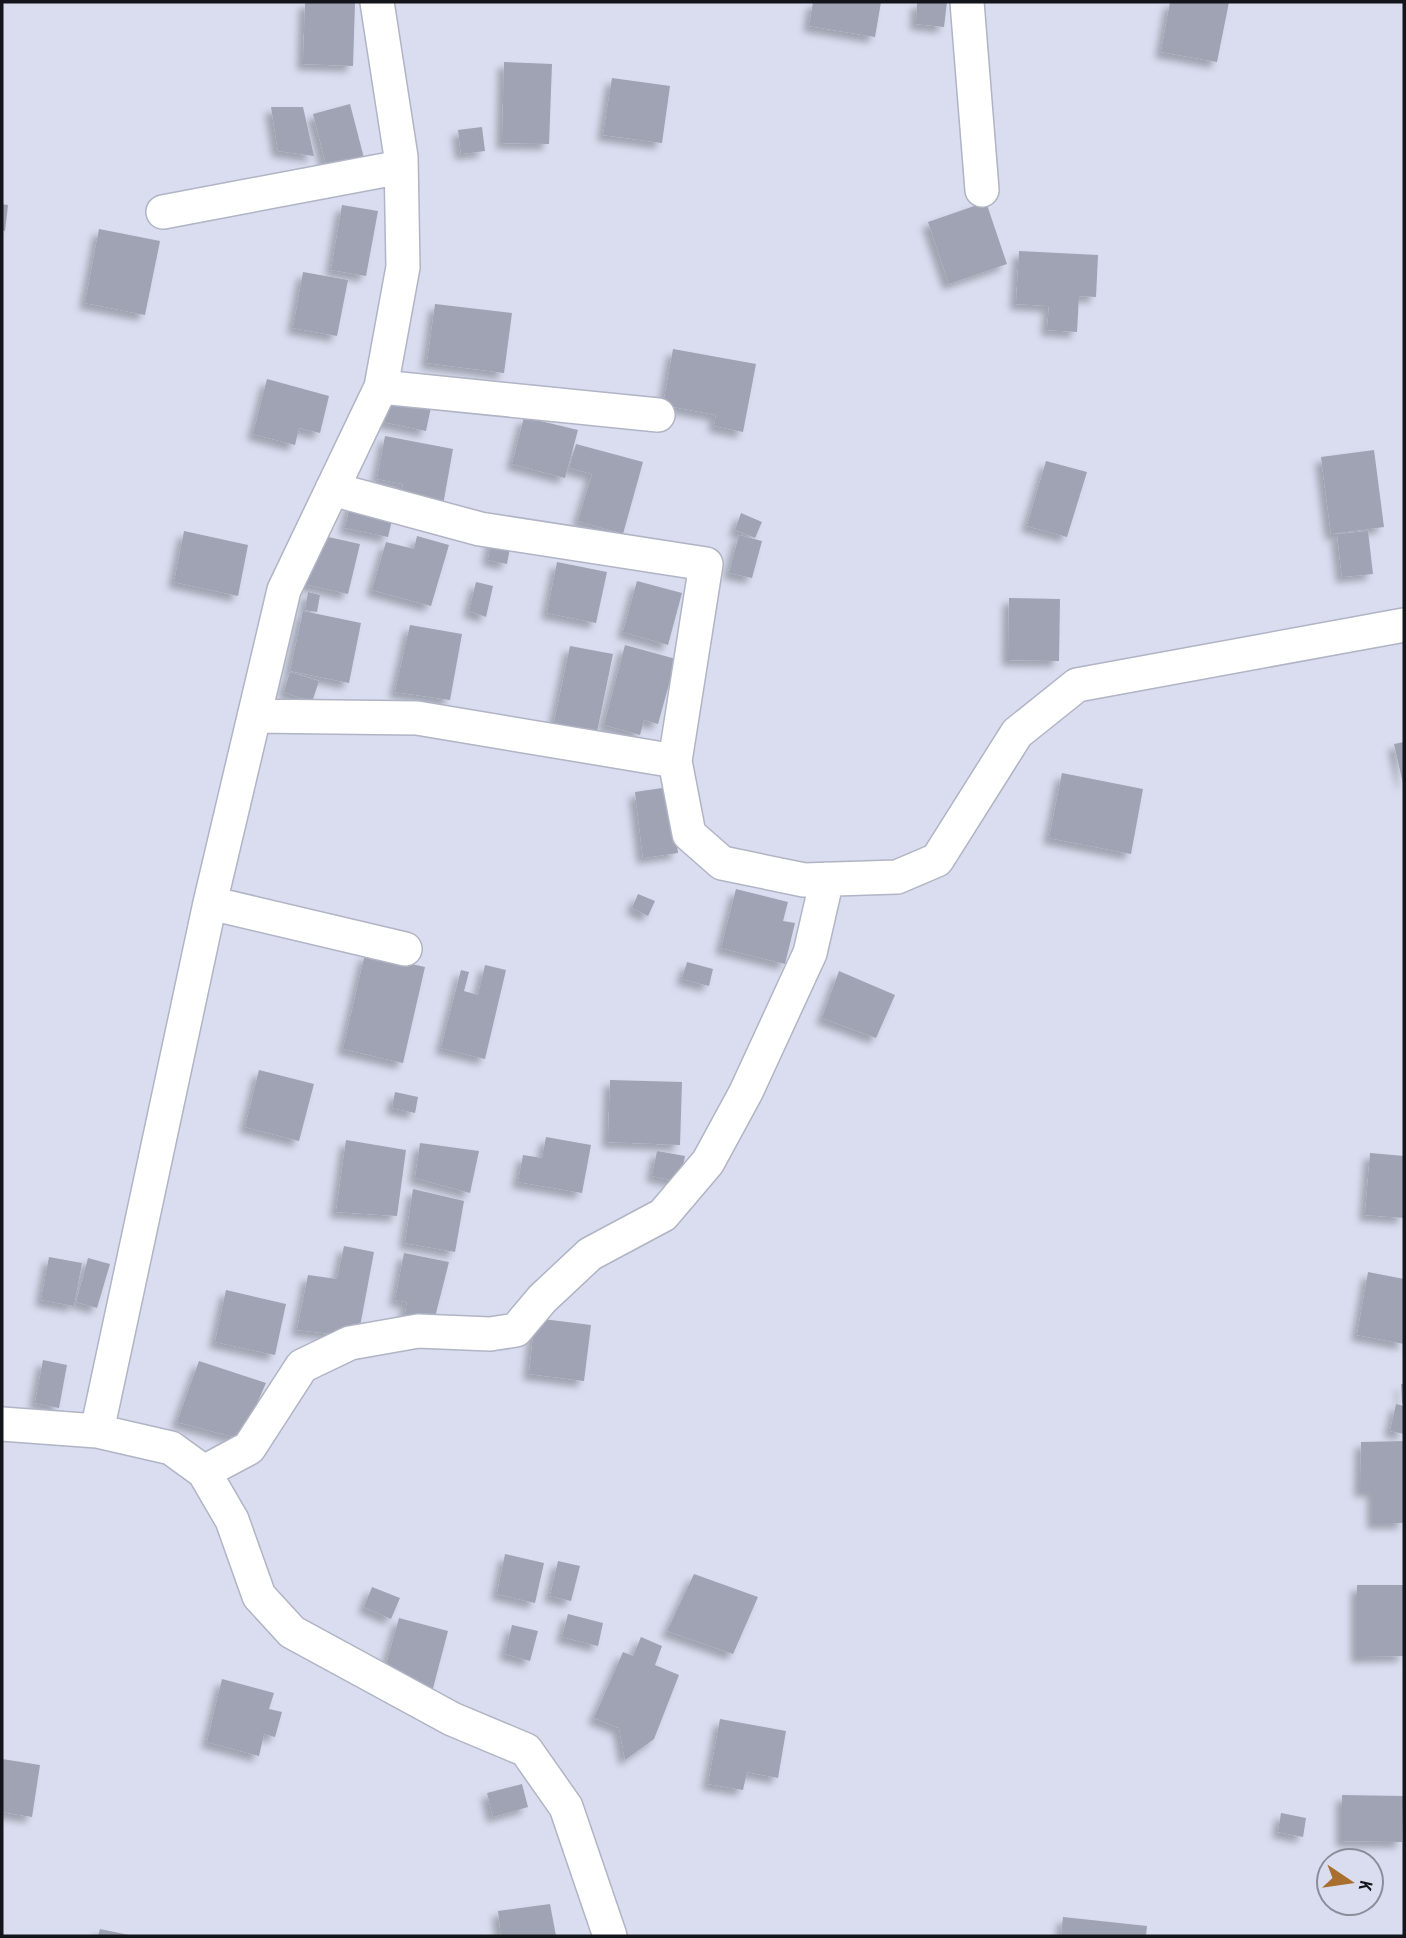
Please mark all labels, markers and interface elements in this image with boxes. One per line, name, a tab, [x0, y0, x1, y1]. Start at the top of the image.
north arrow	[1315, 1847, 1385, 1917]
text: K	[1353, 1878, 1377, 1893]

